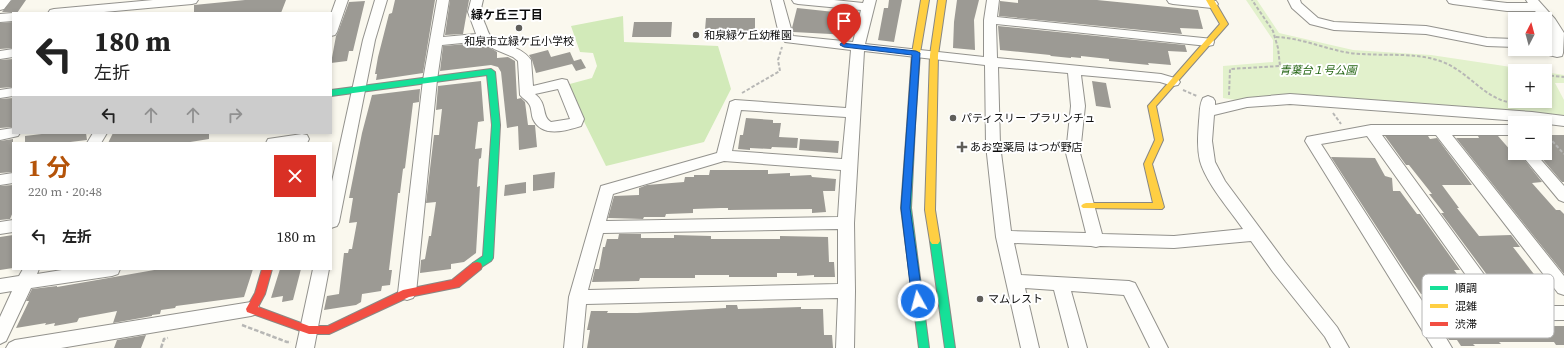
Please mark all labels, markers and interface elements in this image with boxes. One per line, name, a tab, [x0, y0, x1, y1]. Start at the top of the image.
pin	[827, 4, 861, 45]
district label: 緑ケ丘三丁目	[471, 7, 543, 23]
icon: arrive	[833, 10, 855, 32]
north arrow	[1508, 12, 1552, 56]
map controls	[1508, 12, 1552, 160]
text: 180 m	[94, 22, 171, 60]
marker: 和泉市立緑ケ丘小学校	[514, 23, 524, 33]
icon: left	[28, 28, 80, 80]
place label: 和泉緑ケ丘幼稚園	[704, 28, 792, 43]
marker: 和泉緑ケ丘幼稚園	[691, 30, 701, 40]
place label: 和泉市立緑ケ丘小学校	[464, 34, 574, 49]
text: 左折	[94, 60, 130, 85]
park label: 青葉台１号公園	[1280, 63, 1358, 78]
button: +	[1508, 64, 1552, 108]
icon: left	[98, 104, 120, 126]
icon: ahead	[140, 104, 162, 126]
icon: ahead	[182, 104, 204, 126]
icon: right	[224, 104, 246, 126]
place label: パティスリー プラリンチュ	[961, 111, 1095, 126]
marker: パティスリー プラリンチュ	[948, 113, 958, 123]
button: −	[1508, 116, 1552, 160]
place label: あお空薬局 はつが野店	[970, 140, 1083, 155]
marker: あお空薬局 はつが野店	[957, 142, 967, 152]
text: 1 分	[28, 151, 70, 184]
button: close	[274, 155, 316, 197]
text: 220 m · 20:48	[28, 183, 102, 200]
icon: left	[28, 225, 50, 247]
text: 左折	[62, 226, 92, 247]
text: 180 m	[276, 226, 316, 247]
legend	[1422, 274, 1554, 338]
position arrow	[897, 280, 939, 322]
text: 順調	[1455, 281, 1477, 296]
place label: マムレスト	[988, 292, 1043, 307]
marker: マムレスト	[975, 294, 985, 304]
text: 混雑	[1455, 299, 1477, 314]
text: 渋滞	[1455, 317, 1477, 332]

